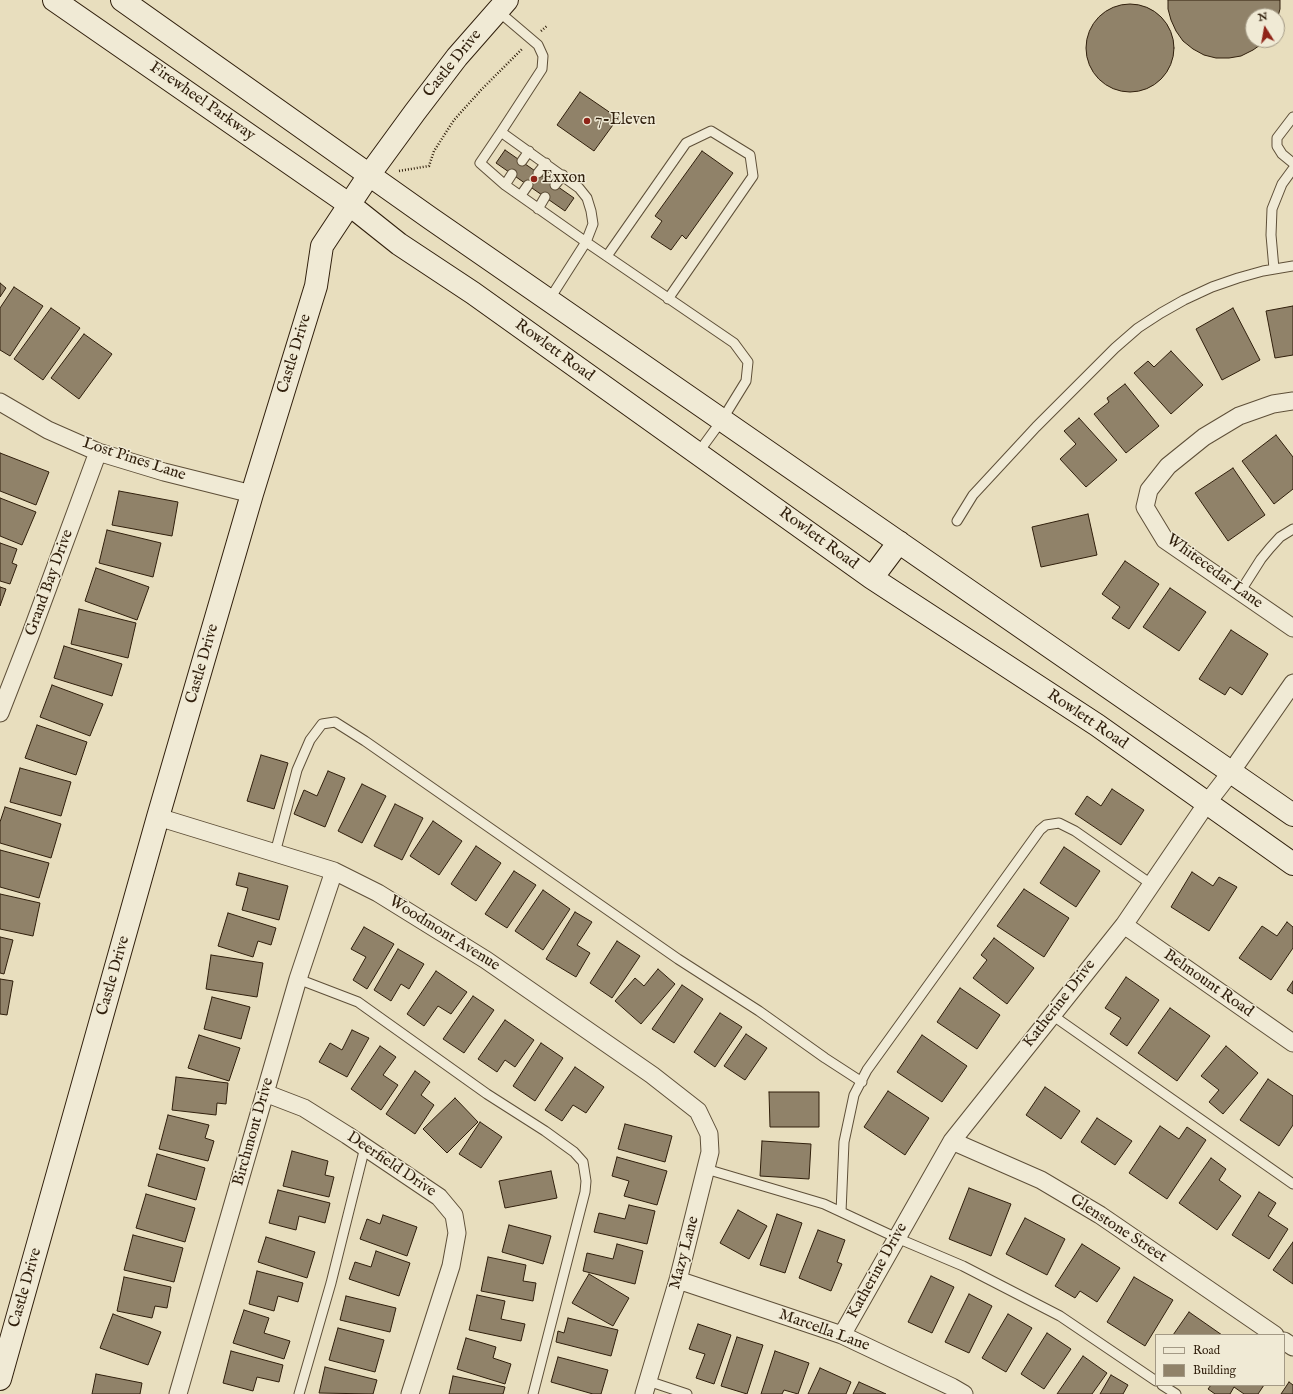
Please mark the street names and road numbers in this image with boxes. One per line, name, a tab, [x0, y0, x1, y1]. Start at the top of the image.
street label: Castle Drive	[420, 26, 486, 102]
street label: Firewheel Parkway	[145, 58, 259, 146]
street label: Castle Drive	[274, 312, 316, 396]
street label: Rowlett Road	[511, 316, 597, 386]
street label: Lost Pines Lane	[80, 434, 188, 486]
street label: Rowlett Road	[775, 504, 861, 574]
street label: Grand Bay Drive	[22, 527, 78, 639]
street label: Whitecedar Lane	[1162, 531, 1266, 613]
street label: Castle Drive	[182, 622, 224, 706]
street label: Rowlett Road	[1043, 686, 1131, 754]
street label: Woodmont Avenue	[385, 892, 503, 976]
street label: Castle Drive	[93, 934, 135, 1018]
street label: Belmount Road	[1159, 946, 1257, 1022]
street label: Katherine Drive	[1020, 956, 1100, 1052]
street label: Birchmont Drive	[229, 1076, 279, 1188]
street label: Deerfield Drive	[343, 1128, 439, 1202]
street label: Glenstone Street	[1066, 1191, 1170, 1267]
street label: Mazy Lane	[666, 1214, 704, 1292]
street label: Katherine Drive	[844, 1220, 912, 1322]
street label: Castle Drive	[5, 1246, 47, 1330]
street label: Marcella Lane	[776, 1306, 872, 1356]

